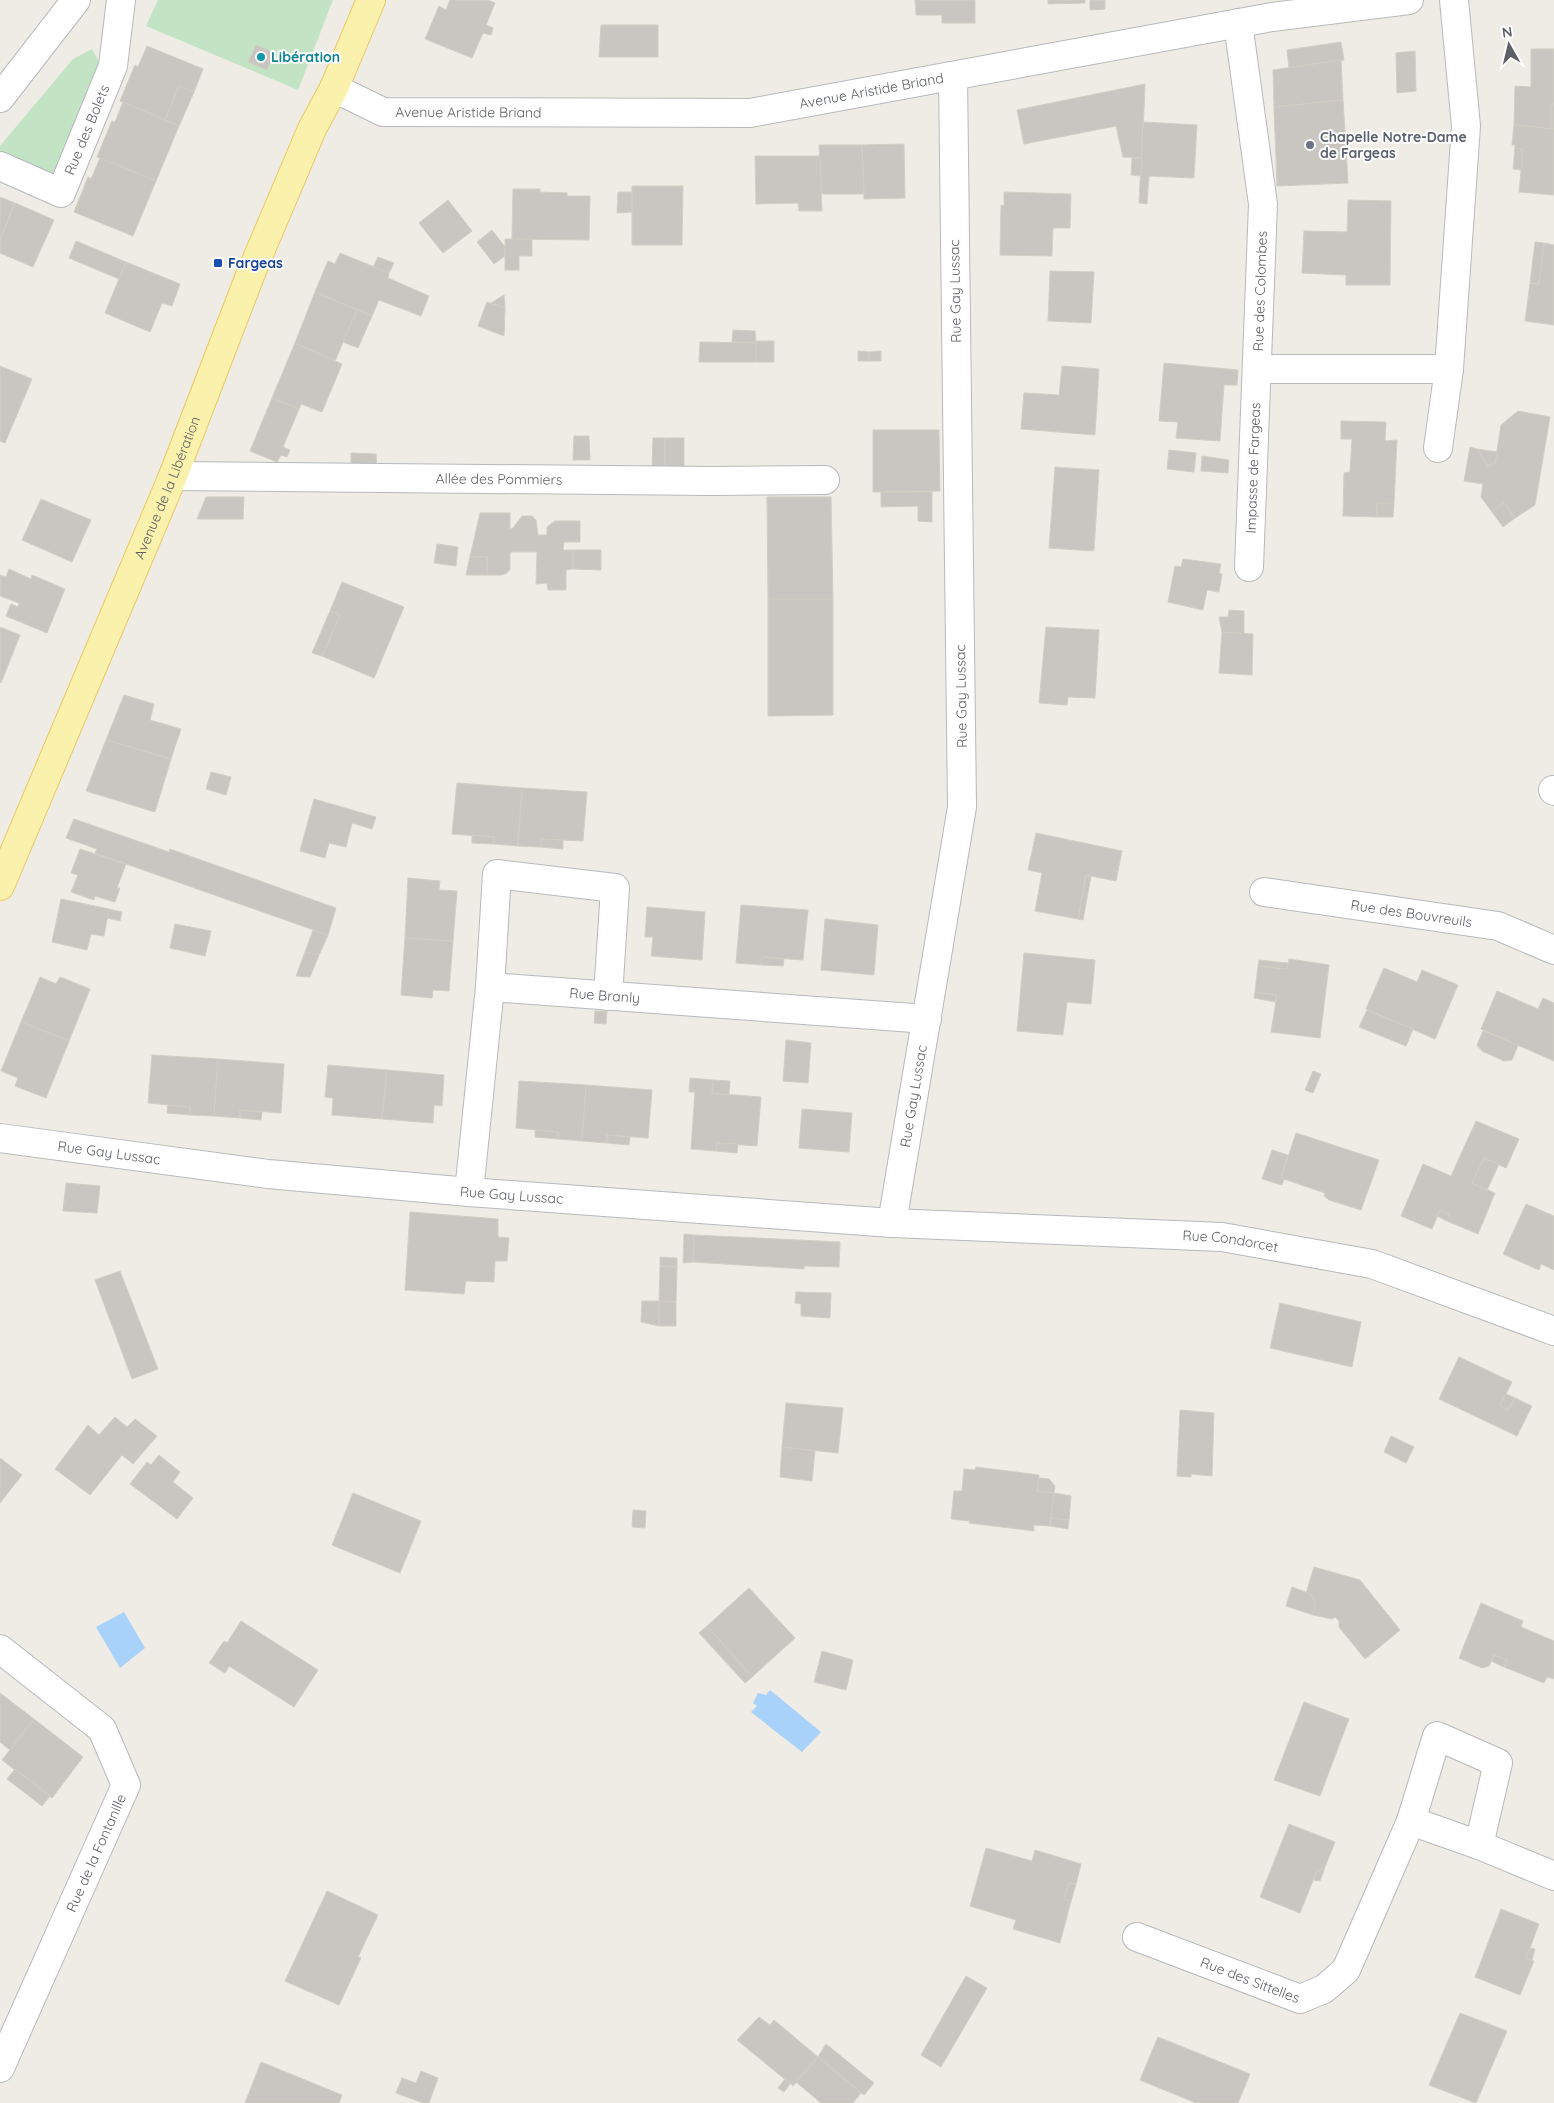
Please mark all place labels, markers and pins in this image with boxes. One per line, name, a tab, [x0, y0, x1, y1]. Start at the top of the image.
place label: Libération	[271, 48, 340, 66]
marker: Libération	[255, 51, 267, 63]
place label: Chapelle Notre-Dame de Fargeas	[1320, 128, 1467, 162]
marker: Chapelle Notre-Dame de Fargeas	[1304, 139, 1316, 151]
place label: Fargeas	[228, 254, 283, 272]
marker: Fargeas	[212, 257, 224, 269]

